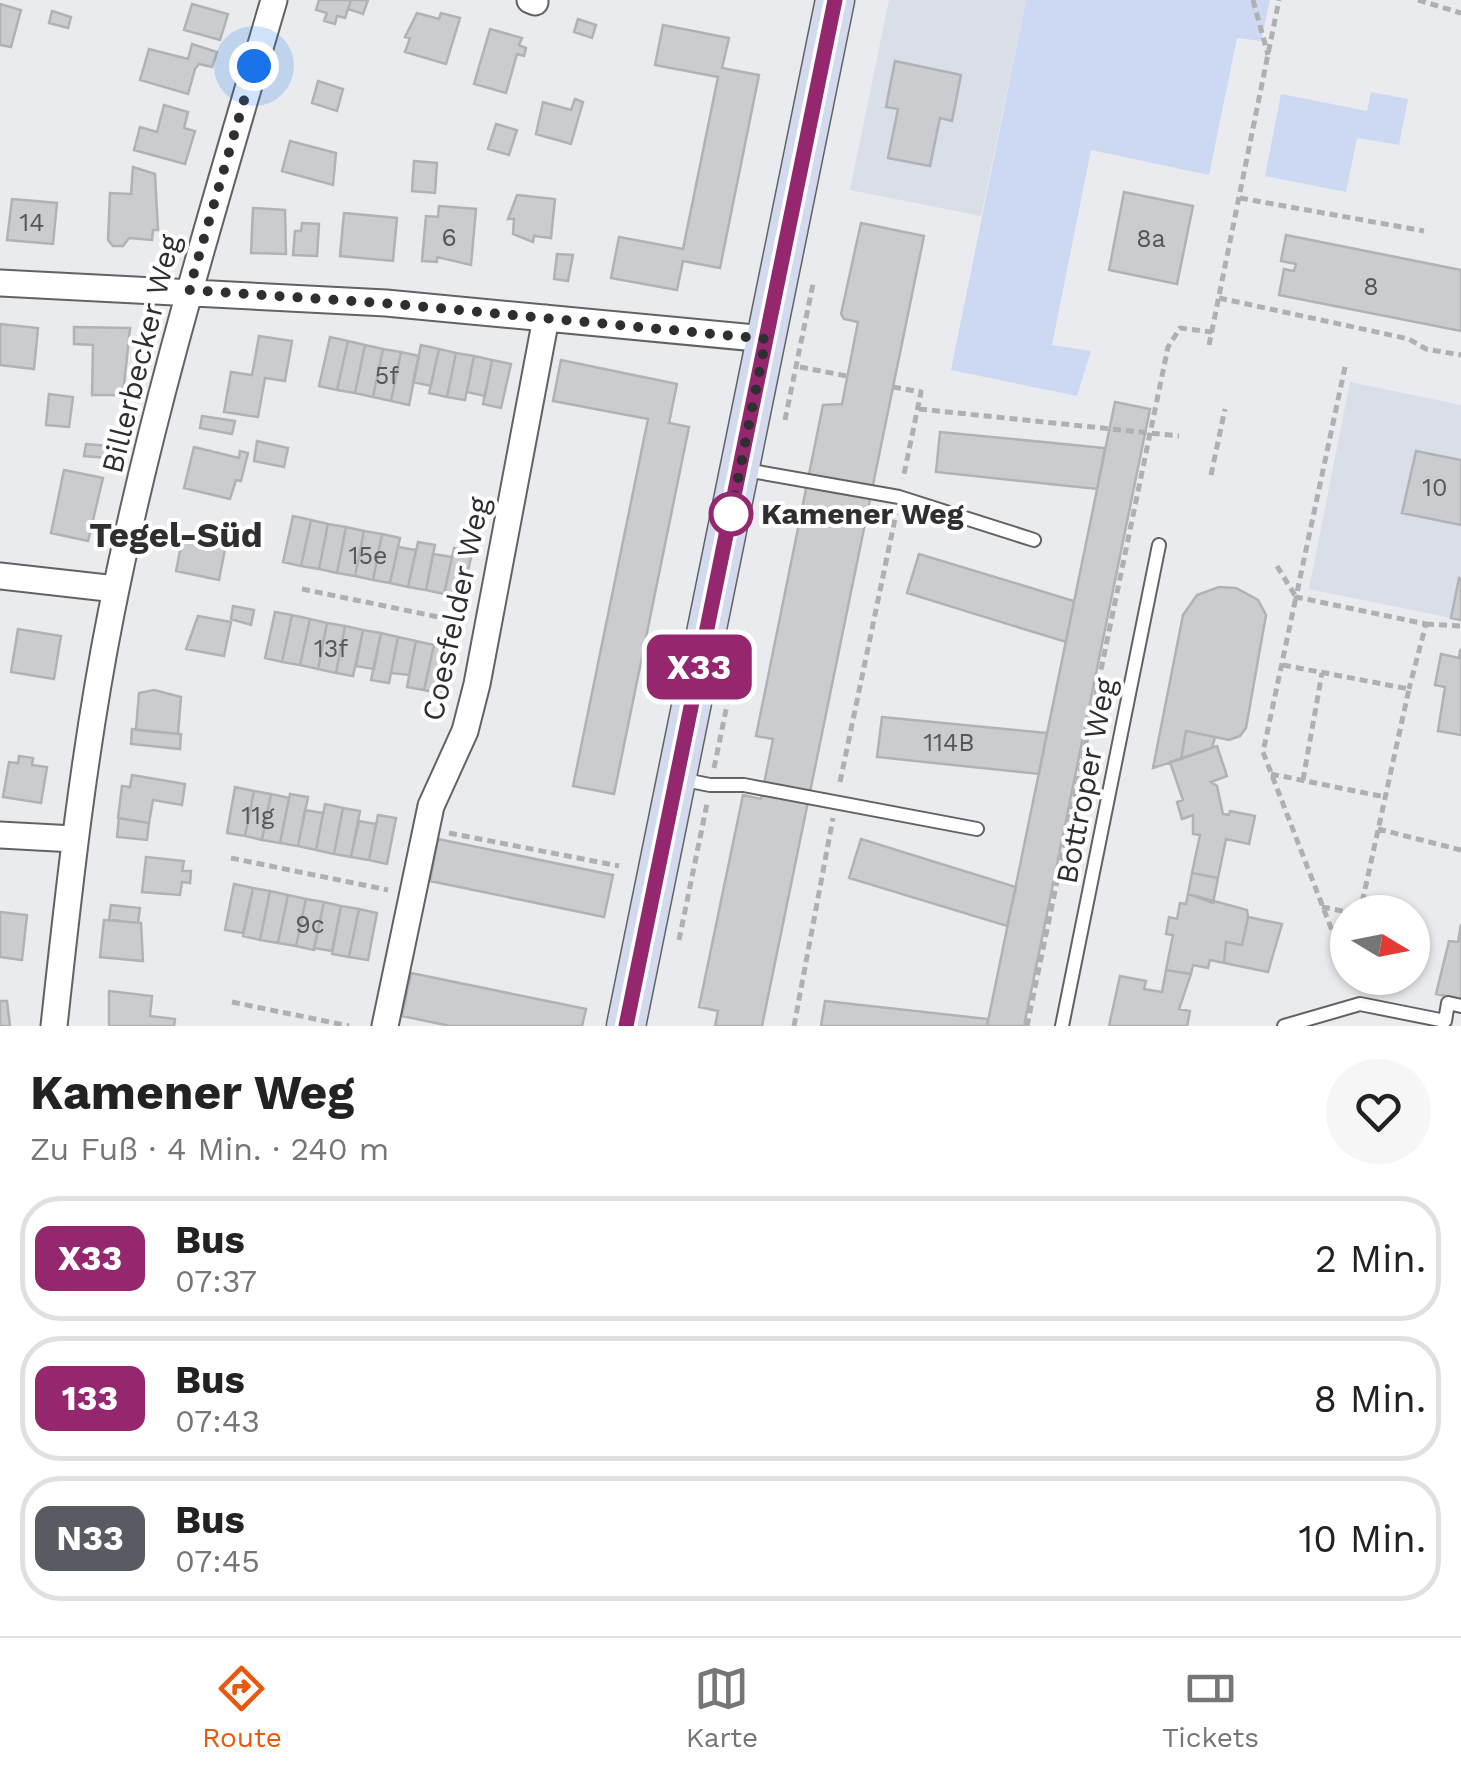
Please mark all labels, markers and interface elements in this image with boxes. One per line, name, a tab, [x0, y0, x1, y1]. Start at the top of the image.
your location	[229, 41, 279, 91]
house number: 14	[19, 208, 45, 237]
house number: 6	[441, 223, 457, 252]
house number: 8a	[1136, 224, 1166, 253]
street label: Billerbecker Weg	[94, 231, 187, 477]
house number: 8	[1363, 272, 1379, 301]
house number: 5f	[375, 361, 399, 390]
house number: 10	[1422, 473, 1448, 502]
marker: Kamener Weg	[710, 493, 752, 535]
street label: Coesfelder Weg	[415, 494, 496, 724]
place label: Kamener Weg	[761, 496, 964, 531]
district label: Tegel-Süd	[89, 514, 263, 556]
house number: 15e	[349, 541, 387, 570]
house number: 13f	[314, 634, 348, 663]
line badge: X33	[642, 634, 756, 700]
text: X33	[667, 646, 731, 688]
street label: Bottroper Weg	[1048, 675, 1123, 887]
house number: 114B	[923, 728, 975, 757]
house number: 11g	[242, 801, 275, 830]
north arrow	[1330, 895, 1430, 995]
map controls	[1330, 895, 1430, 995]
house number: 9c	[295, 910, 325, 939]
button: heart	[1326, 1059, 1431, 1164]
text: Kamener Weg	[30, 1064, 354, 1121]
text: Zu Fuß · 4 Min. · 240 m	[30, 1130, 389, 1168]
text: Bus	[175, 1218, 245, 1262]
text: X33	[58, 1237, 122, 1279]
text: 2 Min.	[1315, 1237, 1426, 1281]
text: 07:37	[175, 1262, 257, 1300]
text: Bus	[175, 1358, 245, 1402]
text: 133	[62, 1377, 118, 1419]
text: 8 Min.	[1313, 1377, 1426, 1421]
text: 07:43	[175, 1402, 260, 1440]
text: Bus	[175, 1498, 245, 1542]
text: N33	[56, 1517, 124, 1559]
text: 10 Min.	[1298, 1517, 1426, 1561]
text: 07:45	[175, 1542, 260, 1580]
tab: Route	[202, 1661, 282, 1754]
tab: Karte	[686, 1661, 758, 1754]
tab: Tickets	[1162, 1661, 1259, 1754]

